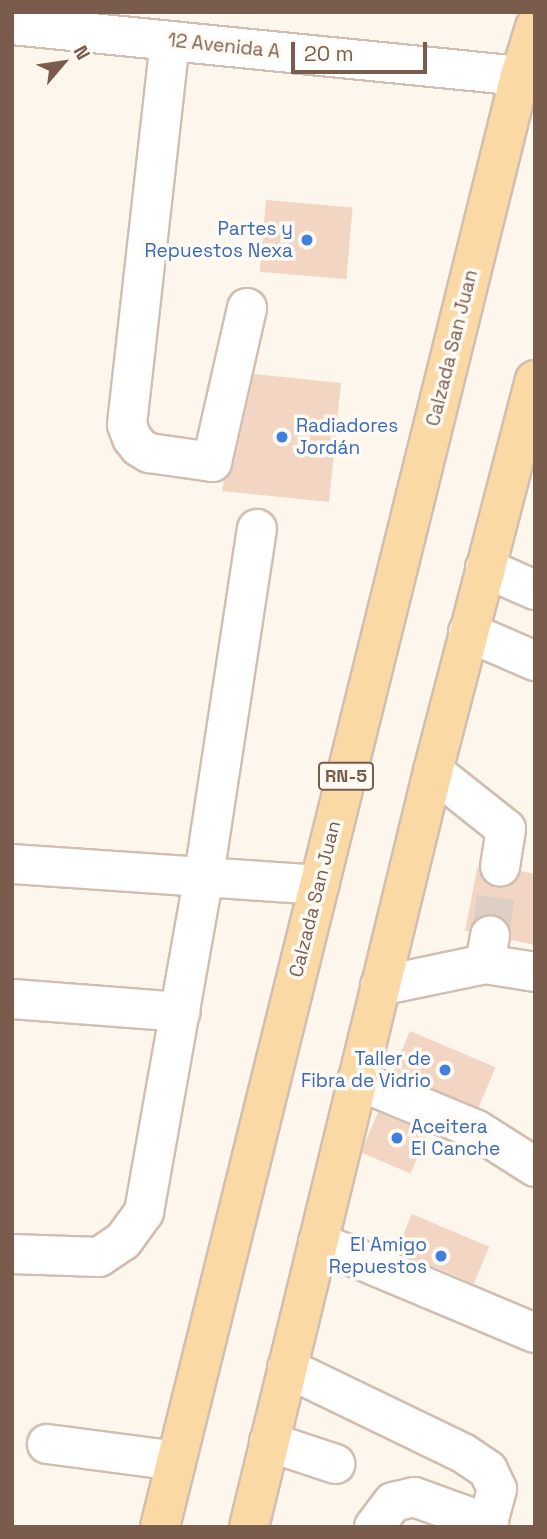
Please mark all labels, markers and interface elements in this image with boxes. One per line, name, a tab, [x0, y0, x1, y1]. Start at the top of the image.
north arrow	[28, 28, 98, 98]
scale bar	[295, 28, 432, 72]
street label: 12 Avenida A	[166, 29, 282, 63]
text: 20 m	[304, 40, 354, 67]
text: N	[68, 41, 96, 64]
place label: Partes y Repuestos Nexa	[145, 218, 293, 262]
marker: Partes y Repuestos Nexa	[299, 232, 315, 248]
street label: Calzada San Juan	[422, 267, 482, 429]
place label: Radiadores Jordán	[296, 415, 398, 459]
marker: Radiadores Jordán	[274, 429, 290, 445]
road number: RN-5	[316, 762, 376, 790]
street label: Calzada San Juan	[285, 818, 345, 980]
place label: Taller de Fibra de Vidrio	[301, 1048, 431, 1092]
marker: Taller de Fibra de Vidrio	[437, 1062, 453, 1078]
place label: Aceitera El Canche	[411, 1116, 500, 1160]
marker: Aceitera El Canche	[389, 1130, 405, 1146]
place label: El Amigo Repuestos	[329, 1234, 427, 1278]
marker: El Amigo Repuestos	[433, 1248, 449, 1264]

